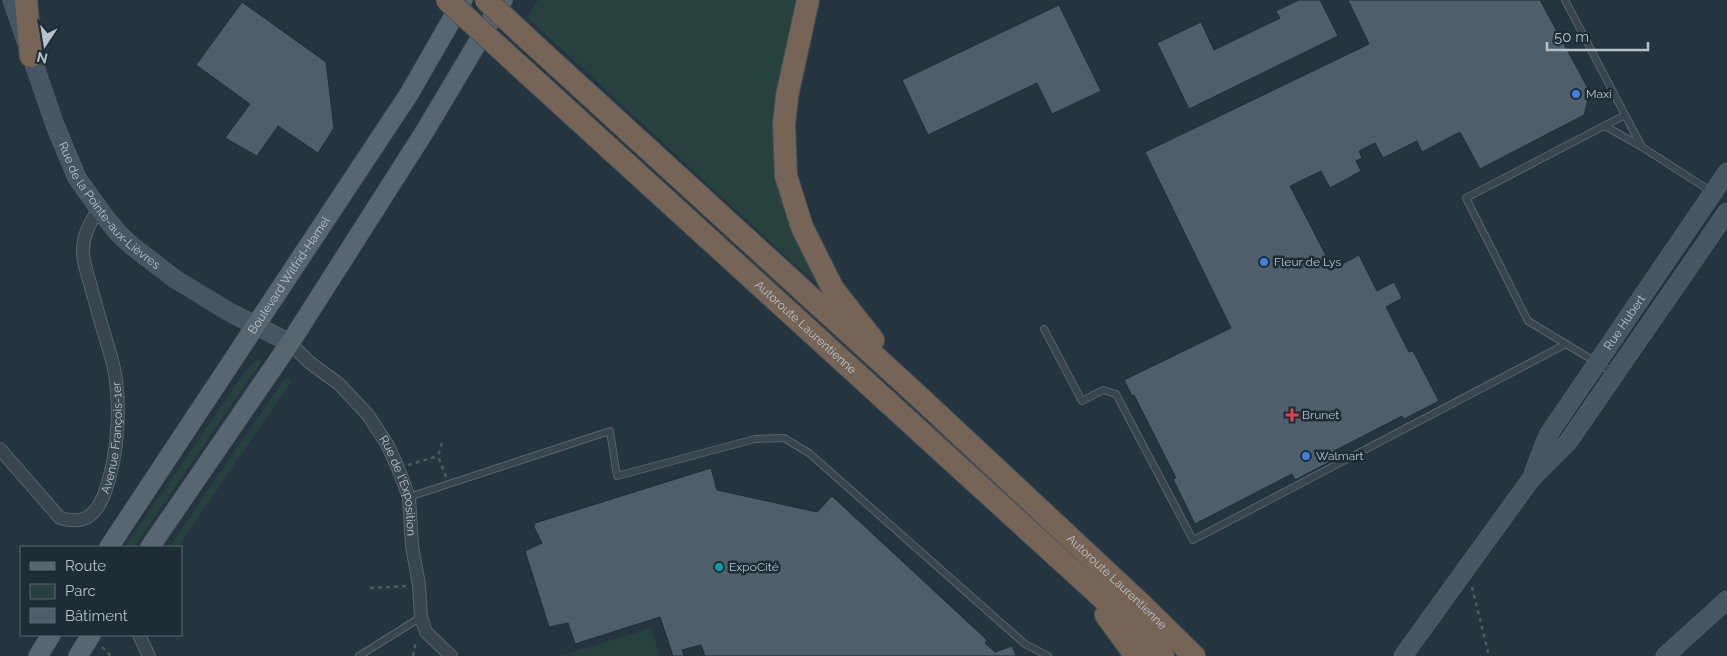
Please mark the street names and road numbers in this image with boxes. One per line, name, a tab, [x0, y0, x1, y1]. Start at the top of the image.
street label: Rue de la Pointe-aux-Lièvres	[56, 140, 163, 272]
street label: Boulevard Wilfrid-Hamel	[245, 213, 333, 337]
street label: Autoroute Laurentienne	[752, 278, 859, 377]
street label: Rue Hubert	[1601, 292, 1648, 353]
street label: Avenue François-1er	[98, 380, 125, 496]
street label: Rue de l'Exposition	[376, 433, 418, 536]
street label: Autoroute Laurentienne	[1064, 531, 1170, 632]

